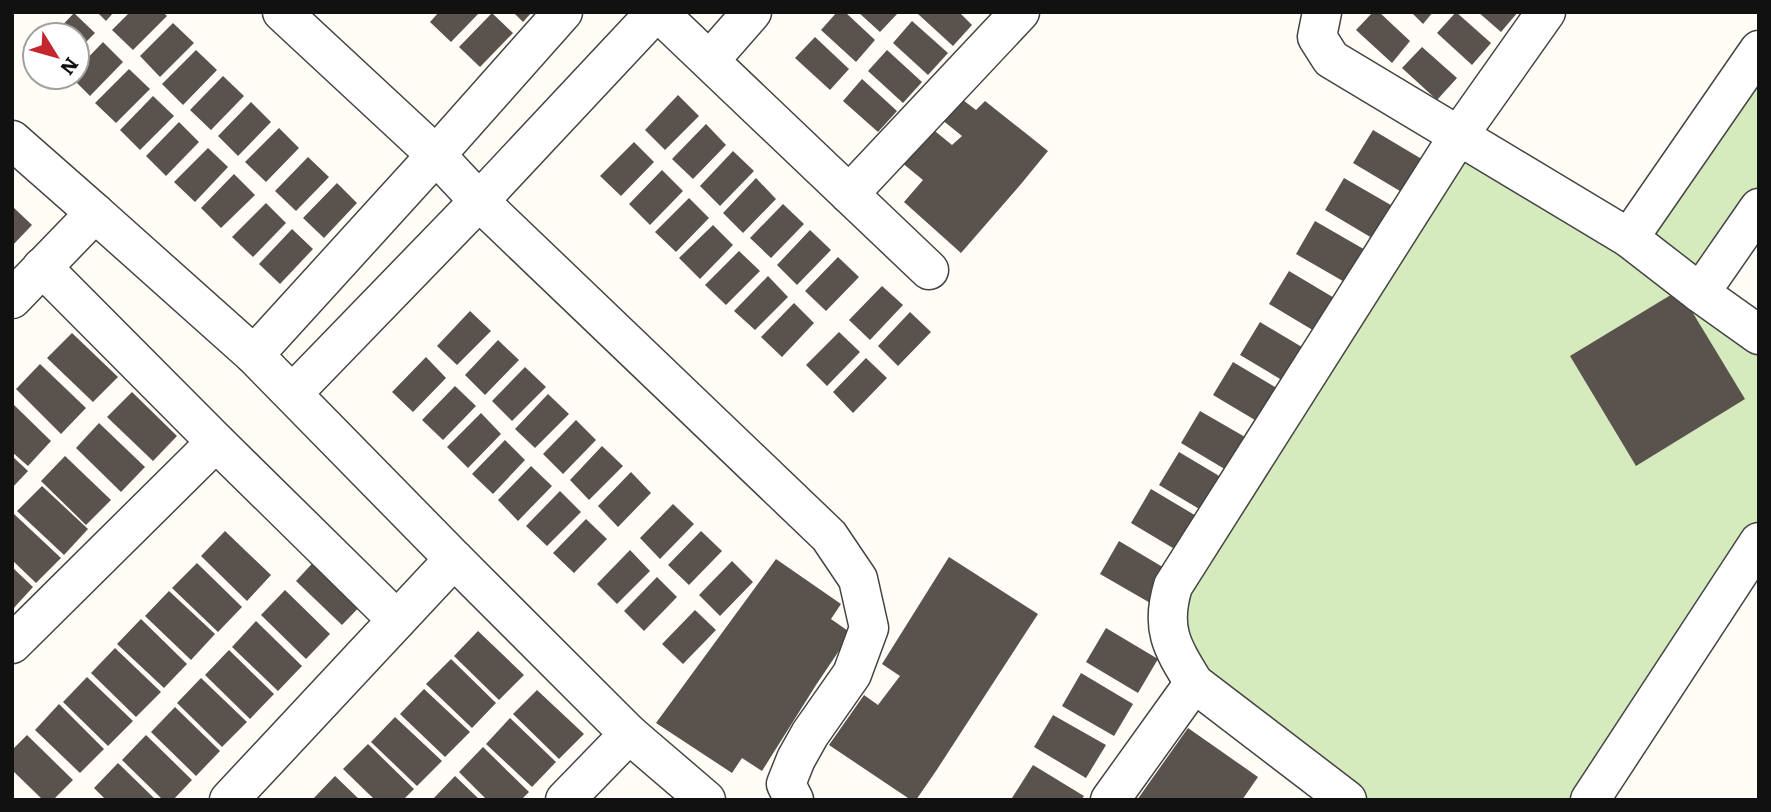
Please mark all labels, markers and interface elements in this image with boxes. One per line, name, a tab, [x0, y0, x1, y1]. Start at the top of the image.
north arrow	[21, 21, 91, 91]
text: N	[54, 52, 86, 82]

